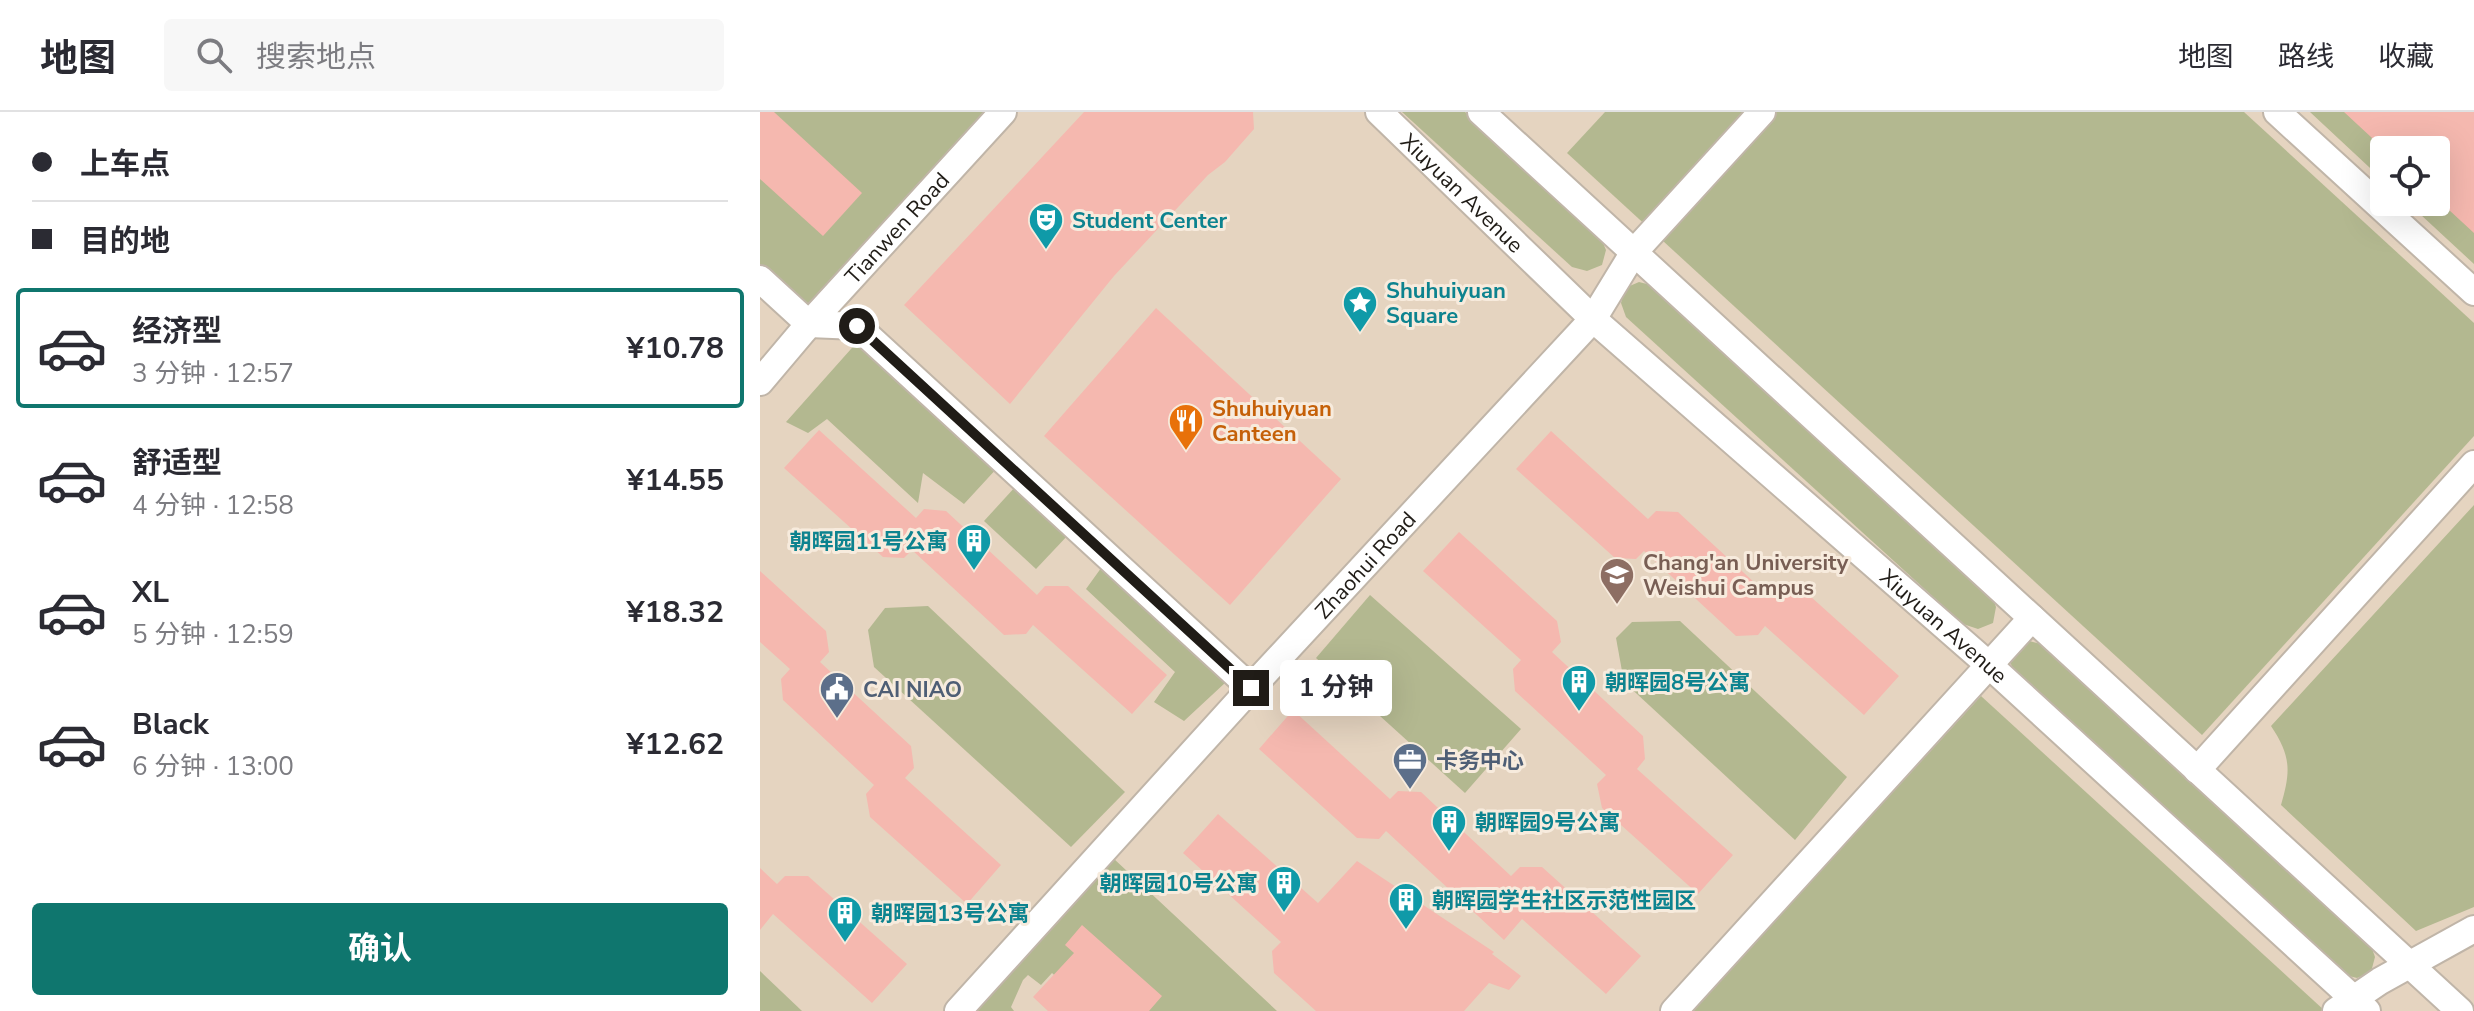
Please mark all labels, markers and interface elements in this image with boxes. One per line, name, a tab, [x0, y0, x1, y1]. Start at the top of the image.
search box	[164, 19, 724, 91]
text: 地图	[40, 33, 116, 84]
icon: search	[192, 33, 236, 77]
text: 搜索地点	[256, 37, 376, 78]
text: 地图	[2178, 38, 2234, 76]
text: 路线	[2278, 38, 2334, 76]
text: 收藏	[2378, 38, 2434, 76]
street label: Xiuyuan Avenue	[1394, 127, 1530, 260]
map controls	[2370, 136, 2450, 216]
button: locate	[2370, 136, 2450, 216]
text: 上车点	[80, 144, 170, 185]
street label: Tianwen Road	[839, 166, 956, 291]
theatre icon: Student Center	[1027, 201, 1065, 251]
place label: Student Center	[1072, 206, 1228, 236]
text: 目的地	[80, 221, 170, 262]
place label: Shuhuiyuan Square	[1386, 276, 1506, 331]
place icon: Shuhuiyuan Square	[1341, 284, 1379, 334]
route start	[839, 308, 875, 344]
text: 经济型	[132, 311, 222, 352]
icon: car	[36, 312, 108, 384]
text: ¥10.78	[627, 328, 724, 369]
text: 3 分钟 · 12:57	[132, 356, 294, 391]
place label: Shuhuiyuan Canteen	[1212, 394, 1332, 449]
restaurant icon: Shuhuiyuan Canteen	[1167, 402, 1205, 452]
text: 舒适型	[132, 443, 222, 484]
icon: car	[36, 444, 108, 516]
text: ¥14.55	[627, 460, 724, 501]
text: 4 分钟 · 12:58	[132, 488, 294, 523]
street label: Zhaohui Road	[1309, 505, 1423, 626]
building icon: 朝晖园11号公寓	[955, 522, 993, 572]
place label: 朝晖园11号公寓	[790, 527, 948, 557]
place label: Chang'an University Weishui Campus	[1643, 548, 1849, 603]
school or university icon: Chang'an University Weishui Campus	[1598, 556, 1636, 606]
street label: Xiuyuan Avenue	[1873, 563, 2014, 691]
text: XL	[132, 572, 169, 613]
icon: car	[36, 576, 108, 648]
text: ¥18.32	[627, 592, 724, 633]
text: 5 分钟 · 12:59	[132, 617, 294, 652]
callout: 1 分钟	[1279, 660, 1391, 716]
building icon: 朝晖园8号公寓	[1560, 663, 1598, 713]
place label: 朝晖园8号公寓	[1605, 668, 1750, 698]
public building icon: CAI NIAO	[818, 670, 856, 720]
route end	[1233, 670, 1269, 706]
text: 1 分钟	[1299, 670, 1373, 705]
place label: CAI NIAO	[863, 675, 962, 705]
text: Black	[132, 704, 209, 745]
icon: car	[36, 708, 108, 780]
text: ¥12.62	[627, 724, 724, 765]
office icon: 卡务中心	[1391, 741, 1429, 791]
place label: 卡务中心	[1436, 746, 1524, 776]
text: 6 分钟 · 13:00	[132, 749, 294, 784]
building icon: 朝晖园9号公寓	[1430, 803, 1468, 853]
place label: 朝晖园9号公寓	[1475, 808, 1620, 838]
building icon: 朝晖园10号公寓	[1265, 864, 1303, 914]
place label: 朝晖园10号公寓	[1100, 869, 1258, 899]
building icon: 朝晖园学生社区示范性园区	[1387, 881, 1425, 931]
place label: 朝晖园学生社区示范性园区	[1432, 886, 1696, 916]
building icon: 朝晖园13号公寓	[826, 894, 864, 944]
place label: 朝晖园13号公寓	[871, 899, 1029, 929]
button: 确认	[32, 903, 728, 995]

